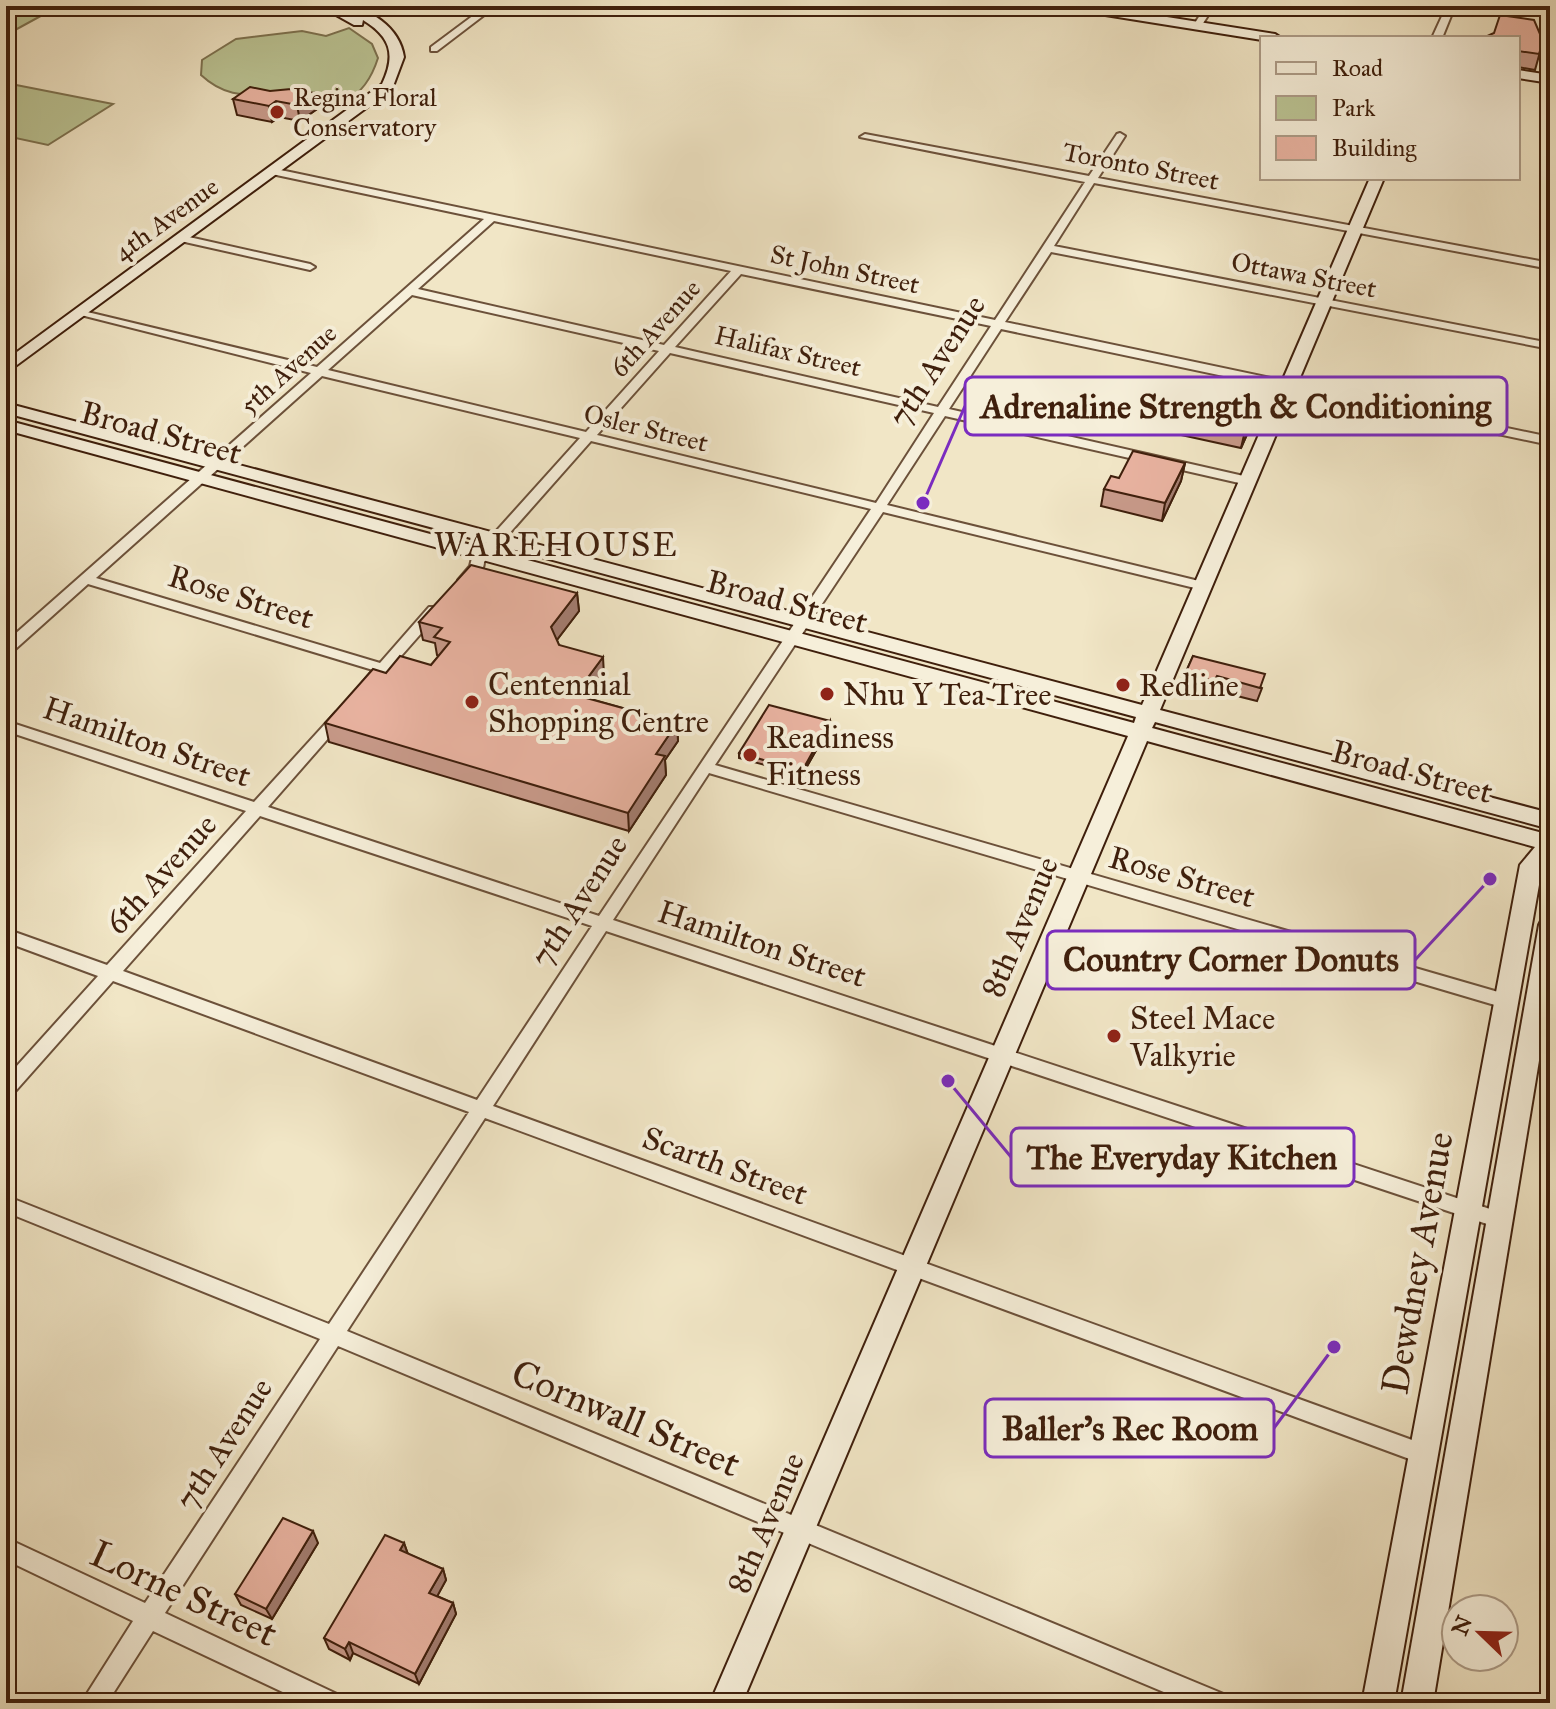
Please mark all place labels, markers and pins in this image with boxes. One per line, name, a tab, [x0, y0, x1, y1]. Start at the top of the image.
place label: Regina Floral Conservatory	[293, 81, 437, 143]
marker: Regina Floral Conservatory	[268, 103, 286, 121]
callout: Adrenaline Strength & Conditioning	[965, 377, 1507, 435]
place label: Centennial Shopping Centre	[488, 665, 709, 741]
place label: Redline	[1139, 666, 1239, 705]
place label: Nhu Y Tea Tree	[843, 675, 1052, 714]
marker: Redline	[1114, 676, 1132, 694]
marker: Nhu Y Tea Tree	[818, 685, 836, 703]
marker: Centennial Shopping Centre	[463, 693, 481, 711]
place label: Readiness Fitness	[766, 718, 894, 794]
marker: Readiness Fitness	[741, 746, 759, 764]
callout: Country Corner Donuts	[1047, 931, 1415, 989]
place label: Steel Mace Valkyrie	[1129, 999, 1275, 1075]
marker: Steel Mace Valkyrie	[1105, 1027, 1123, 1045]
callout: The Everyday Kitchen	[1011, 1128, 1354, 1186]
callout: Baller's Rec Room	[985, 1399, 1274, 1457]

